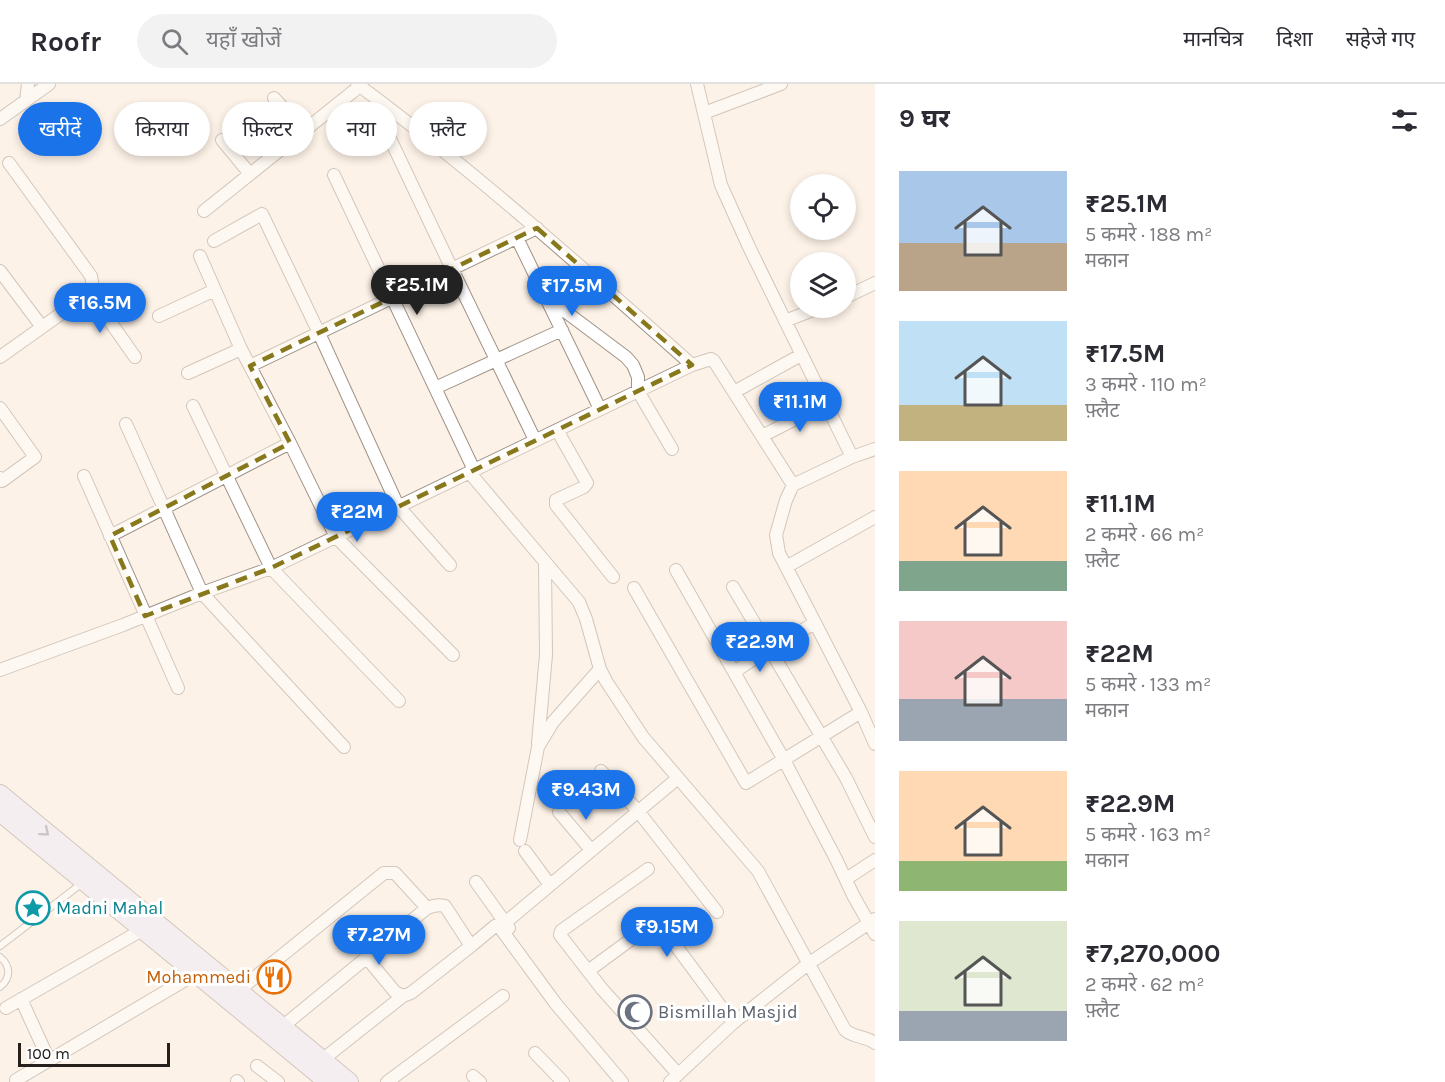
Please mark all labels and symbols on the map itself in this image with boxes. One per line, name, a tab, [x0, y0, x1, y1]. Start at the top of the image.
pin: ₹25.1M	[368, 265, 466, 316]
pin: ₹17.5M	[523, 266, 621, 317]
pin: ₹16.5M	[51, 283, 149, 334]
pin: ₹11.1M	[751, 382, 849, 433]
pin: ₹22M	[321, 492, 393, 543]
pin: ₹22.9M	[711, 622, 809, 673]
pin: ₹9.43M	[537, 770, 635, 821]
one-way arrow	[38, 824, 49, 835]
place icon: Madni Mahal	[15, 890, 51, 926]
place label: Madni Mahal	[56, 897, 163, 919]
pin: ₹9.15M	[618, 907, 716, 958]
pin: ₹7.27M	[330, 915, 428, 966]
restaurant icon: Mohammedi	[256, 959, 292, 995]
place label: Mohammedi	[146, 966, 251, 988]
mosque icon: Bismillah Masjid	[617, 994, 653, 1030]
place label: Bismillah Masjid	[658, 1001, 798, 1023]
scale bar	[18, 1040, 170, 1068]

